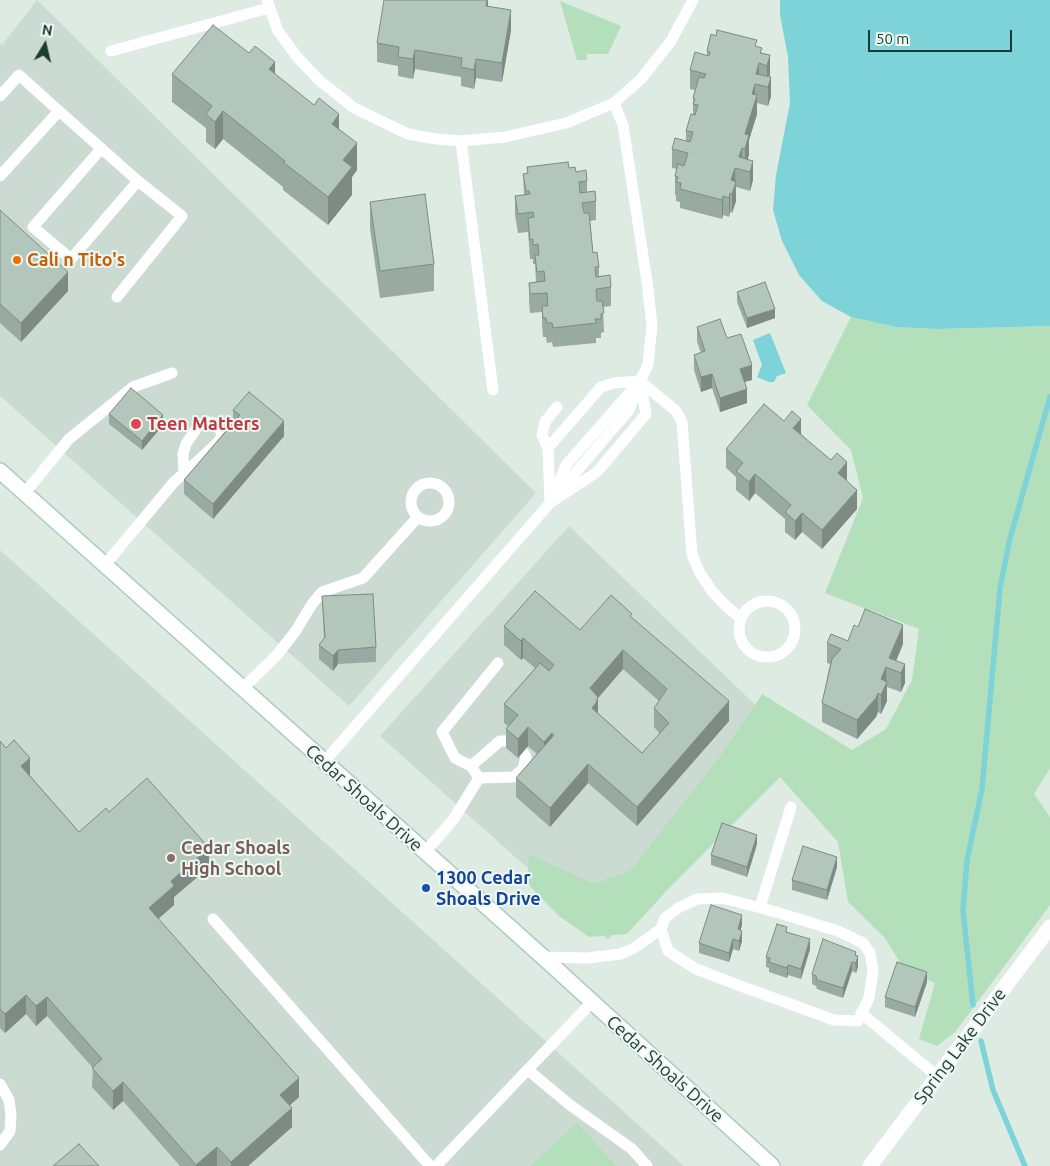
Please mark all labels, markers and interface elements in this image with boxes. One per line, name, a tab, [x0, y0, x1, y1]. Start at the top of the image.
north arrow	[20, 20, 70, 70]
scale bar	[870, 20, 1014, 52]
text: N	[41, 21, 54, 39]
text: 50 m	[876, 30, 909, 47]
place label: Cali n Tito's	[27, 249, 125, 271]
marker: Cali n Tito's	[11, 254, 23, 266]
place label: Teen Matters	[147, 413, 259, 435]
marker: Teen Matters	[129, 417, 143, 431]
street label: Cedar Shoals Drive	[301, 740, 427, 856]
place label: Cedar Shoals High School	[181, 837, 290, 880]
marker: Cedar Shoals High School	[165, 852, 177, 864]
place label: 1300 Cedar Shoals Drive	[436, 867, 541, 910]
marker: 1300 Cedar Shoals Drive	[420, 882, 432, 894]
street label: Spring Lake Drive	[909, 984, 1011, 1108]
street label: Cedar Shoals Drive	[602, 1011, 728, 1127]

